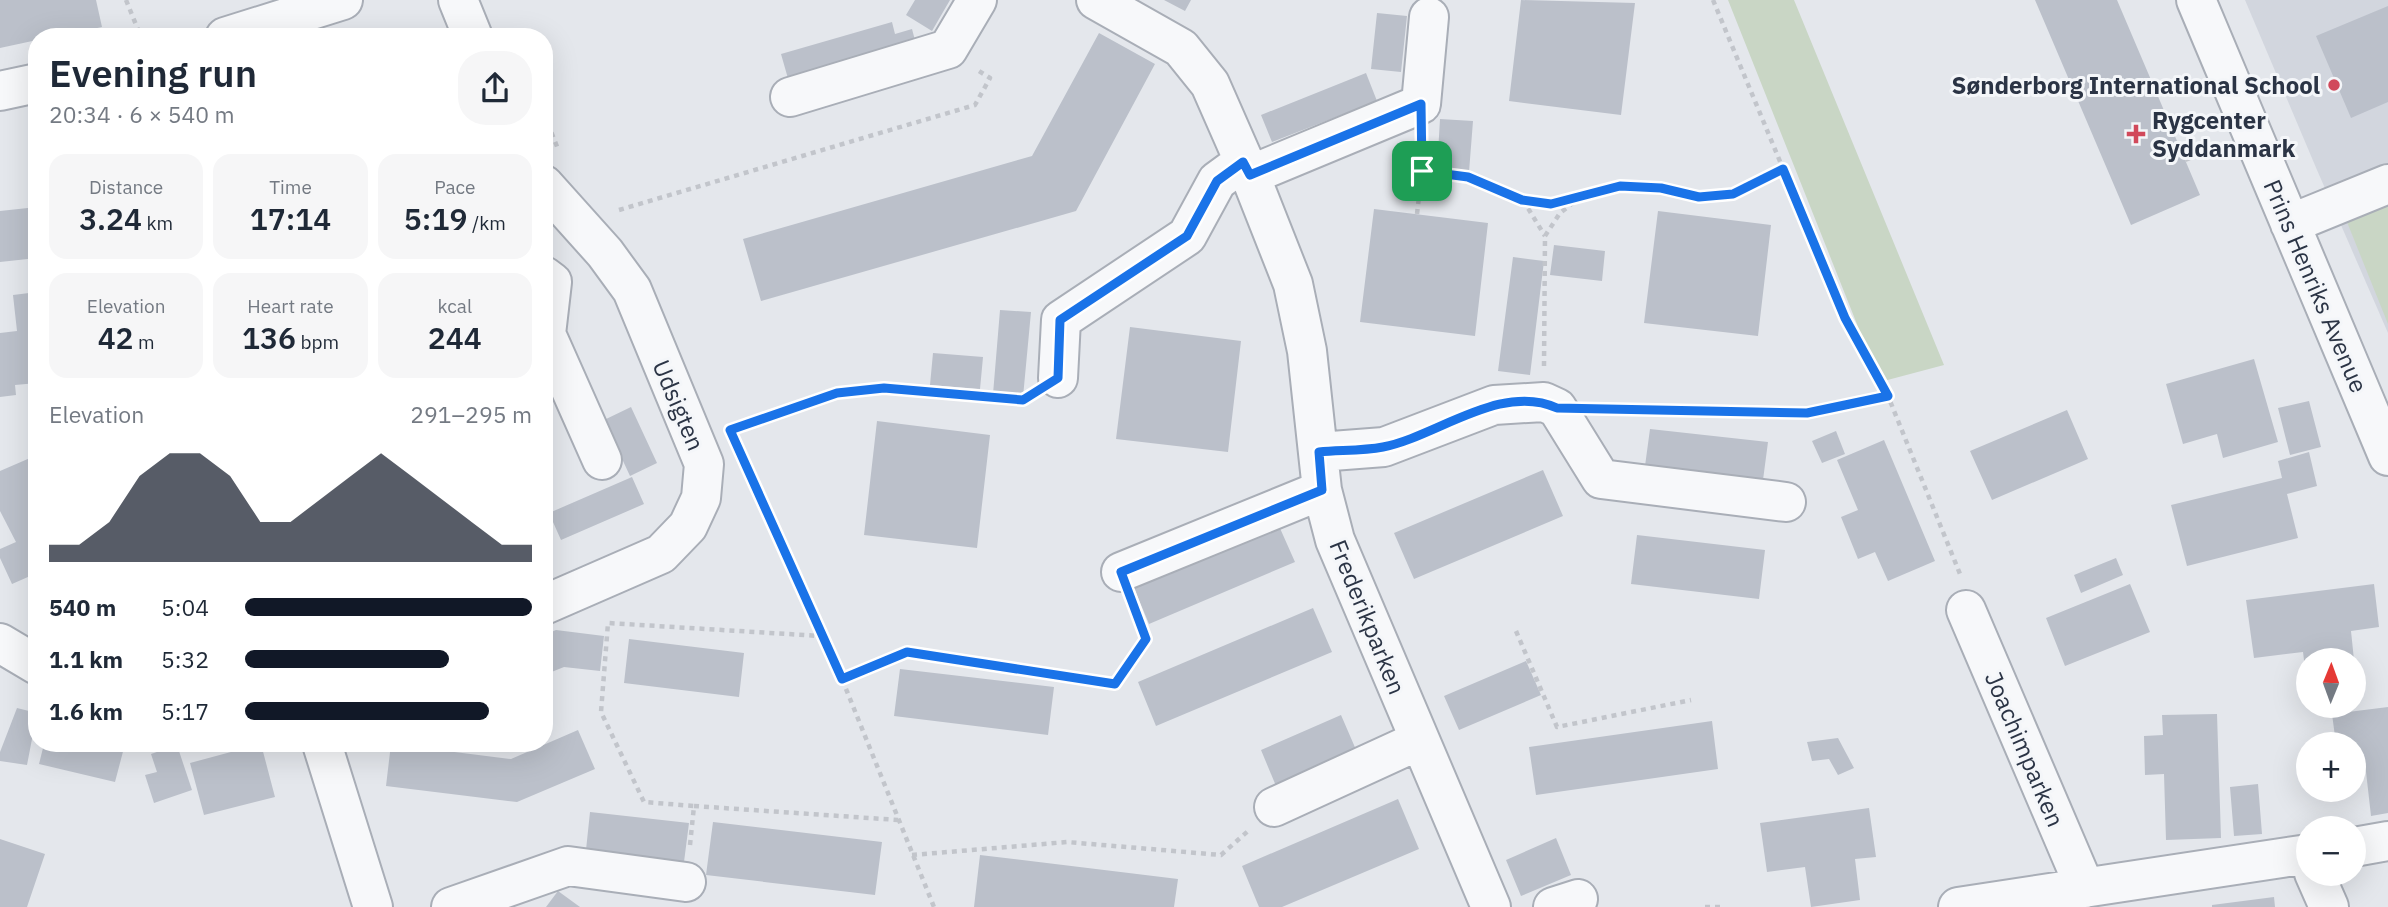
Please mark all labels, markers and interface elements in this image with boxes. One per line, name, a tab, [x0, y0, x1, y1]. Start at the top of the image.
text: Evening run	[49, 48, 257, 97]
button: share	[458, 51, 532, 125]
place label: Sønderborg International School	[1952, 69, 2320, 101]
marker: Sønderborg International School	[2326, 77, 2342, 93]
text: 20:34 · 6 × 540 m	[49, 99, 235, 129]
place label: Rygcenter Syddanmark	[2152, 104, 2296, 164]
marker: Rygcenter Syddanmark	[2126, 124, 2146, 144]
pin	[1392, 141, 1452, 201]
icon: arrive	[1403, 152, 1441, 190]
text: Distance	[89, 175, 163, 199]
text: Time	[269, 175, 312, 199]
text: Pace	[434, 175, 476, 199]
street label: Prins Henriks Avenue	[2257, 175, 2375, 397]
text: 3.24	[79, 199, 142, 238]
text: 17:14	[250, 199, 331, 238]
text: 5:19	[404, 199, 467, 238]
text: km	[142, 211, 173, 235]
text: /km	[467, 211, 506, 235]
text: Elevation	[87, 294, 166, 318]
text: Heart rate	[247, 294, 334, 318]
text: kcal	[438, 294, 472, 318]
text: 42	[98, 318, 134, 357]
text: 136	[242, 318, 296, 357]
text: 244	[428, 318, 482, 357]
text: m	[134, 330, 155, 354]
text: bpm	[296, 330, 339, 354]
street label: Udsigten	[646, 355, 712, 455]
text: Elevation	[49, 399, 144, 429]
text: 291–295 m	[410, 399, 532, 429]
street label: Frederikparken	[1322, 535, 1414, 699]
text: 540 m	[49, 592, 116, 622]
text: 5:04	[161, 592, 209, 622]
text: 1.1 km	[49, 644, 123, 674]
text: 5:32	[161, 644, 209, 674]
north arrow	[2296, 648, 2366, 718]
map controls	[2296, 648, 2366, 886]
street label: Joachimparken	[1978, 666, 2072, 832]
text: 1.6 km	[49, 696, 123, 726]
text: 5:17	[161, 696, 209, 726]
button: +	[2296, 732, 2366, 802]
button: −	[2296, 816, 2366, 886]

